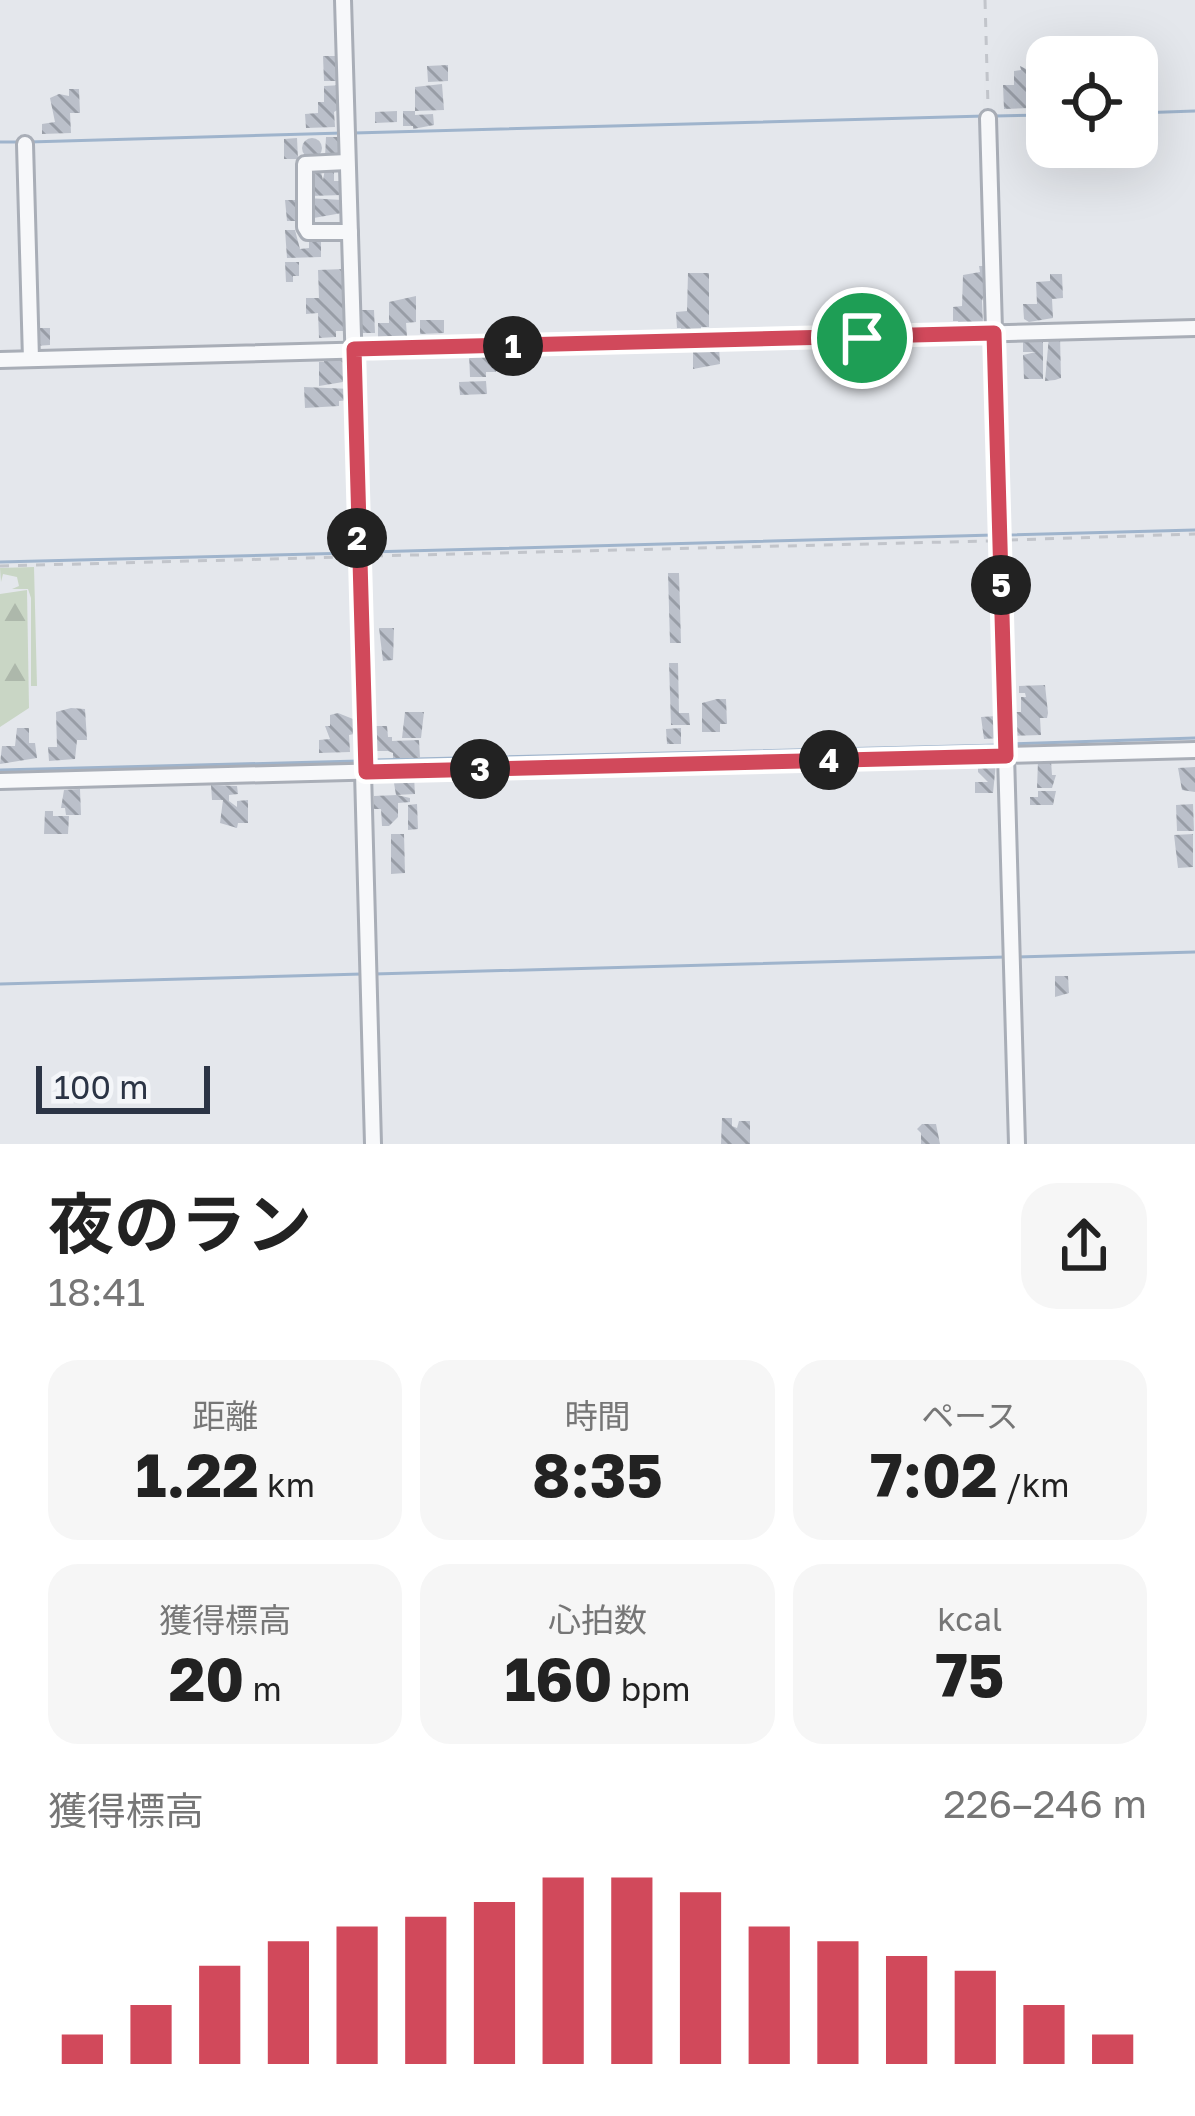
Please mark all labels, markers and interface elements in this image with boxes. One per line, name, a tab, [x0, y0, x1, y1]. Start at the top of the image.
map controls	[1026, 36, 1158, 168]
button: locate	[1026, 36, 1158, 168]
pin	[811, 287, 913, 389]
icon: arrive	[829, 305, 895, 371]
pin: 1	[483, 316, 543, 376]
text: 1	[505, 326, 522, 365]
pin: 2	[327, 508, 387, 568]
text: 2	[347, 518, 367, 557]
pin: 5	[971, 555, 1031, 615]
text: 5	[991, 565, 1011, 604]
pin: 4	[799, 730, 859, 790]
pin: 3	[450, 739, 510, 799]
text: 4	[819, 740, 839, 779]
text: 3	[470, 749, 490, 788]
scale bar	[36, 1060, 210, 1113]
text: 100 m	[54, 1067, 148, 1106]
text: 夜のラン	[48, 1183, 312, 1263]
button: share	[1021, 1183, 1147, 1309]
text: 18:41	[48, 1268, 145, 1315]
text: 距離	[192, 1396, 258, 1435]
text: 時間	[564, 1396, 630, 1435]
text: ペース	[921, 1396, 1019, 1435]
text: 1.22	[135, 1438, 259, 1510]
text: 8:35	[532, 1438, 663, 1510]
text: 7:02	[870, 1438, 998, 1510]
text: km	[259, 1465, 315, 1504]
text: /km	[998, 1465, 1070, 1504]
text: kcal	[937, 1599, 1002, 1638]
text: 獲得標高	[159, 1600, 291, 1639]
text: 心拍数	[548, 1600, 647, 1639]
text: 75	[935, 1638, 1004, 1710]
text: 20	[169, 1642, 244, 1714]
text: 160	[504, 1642, 612, 1714]
text: m	[244, 1669, 282, 1708]
text: bpm	[612, 1669, 691, 1708]
text: 226–246 m	[943, 1780, 1147, 1827]
text: 獲得標高	[48, 1787, 204, 1834]

